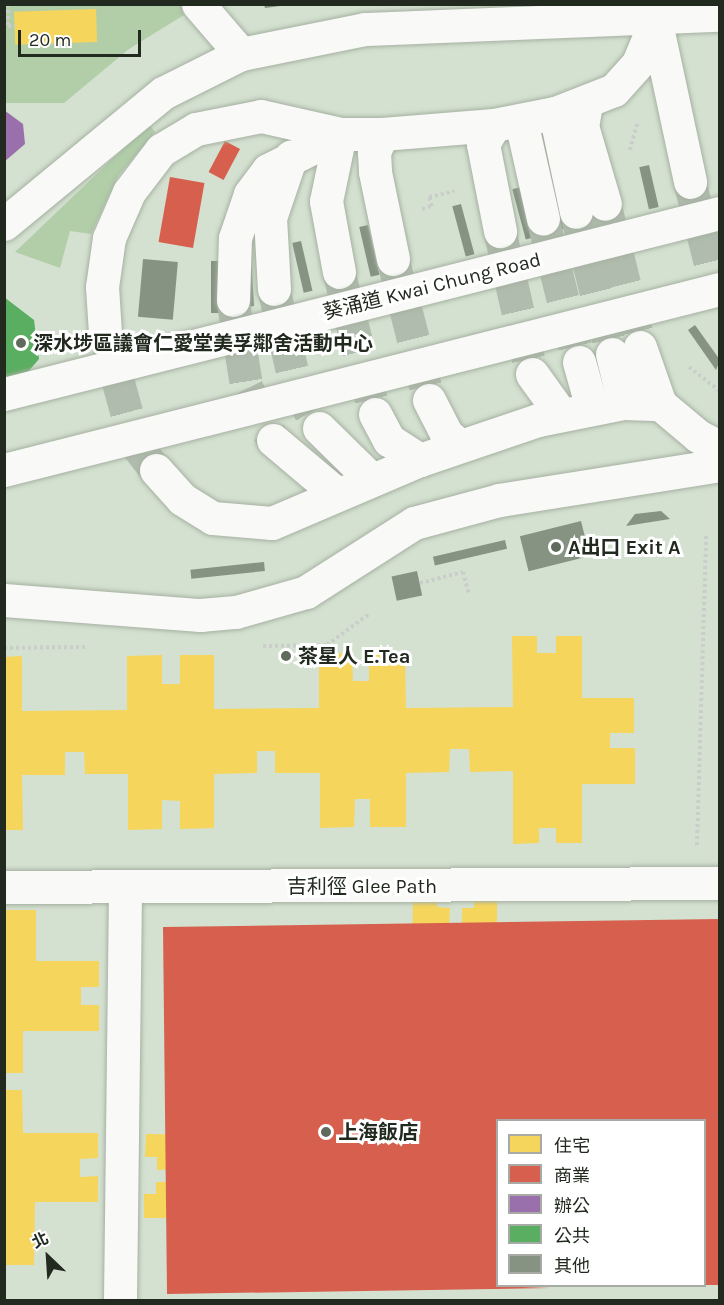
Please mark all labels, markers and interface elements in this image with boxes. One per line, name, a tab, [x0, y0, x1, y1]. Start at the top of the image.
scale bar	[21, 18, 144, 56]
text: 20 m	[29, 29, 71, 51]
street label: 葵涌道 Kwai Chung Road	[321, 247, 543, 325]
place label: 深水埗區議會仁愛堂美孚鄰舍活動中心	[33, 331, 373, 355]
marker: 深水埗區議會仁愛堂美孚鄰舍活動中心	[14, 336, 28, 350]
place label: A出口 Exit A	[568, 535, 680, 559]
marker: A出口 Exit A	[549, 540, 563, 554]
place label: 茶星人 E.Tea	[298, 644, 410, 668]
marker: 茶星人 E.Tea	[279, 649, 293, 663]
street label: 吉利徑 Glee Path	[287, 874, 437, 898]
legend	[496, 1119, 706, 1287]
place label: 上海飯店	[338, 1120, 418, 1144]
marker: 上海飯店	[319, 1125, 333, 1139]
text: 住宅	[554, 1135, 590, 1157]
text: 商業	[554, 1165, 590, 1187]
text: 辦公	[554, 1195, 590, 1217]
text: 公共	[554, 1225, 590, 1247]
north arrow	[18, 1227, 78, 1287]
text: 北	[29, 1228, 51, 1252]
text: 其他	[554, 1255, 590, 1277]

